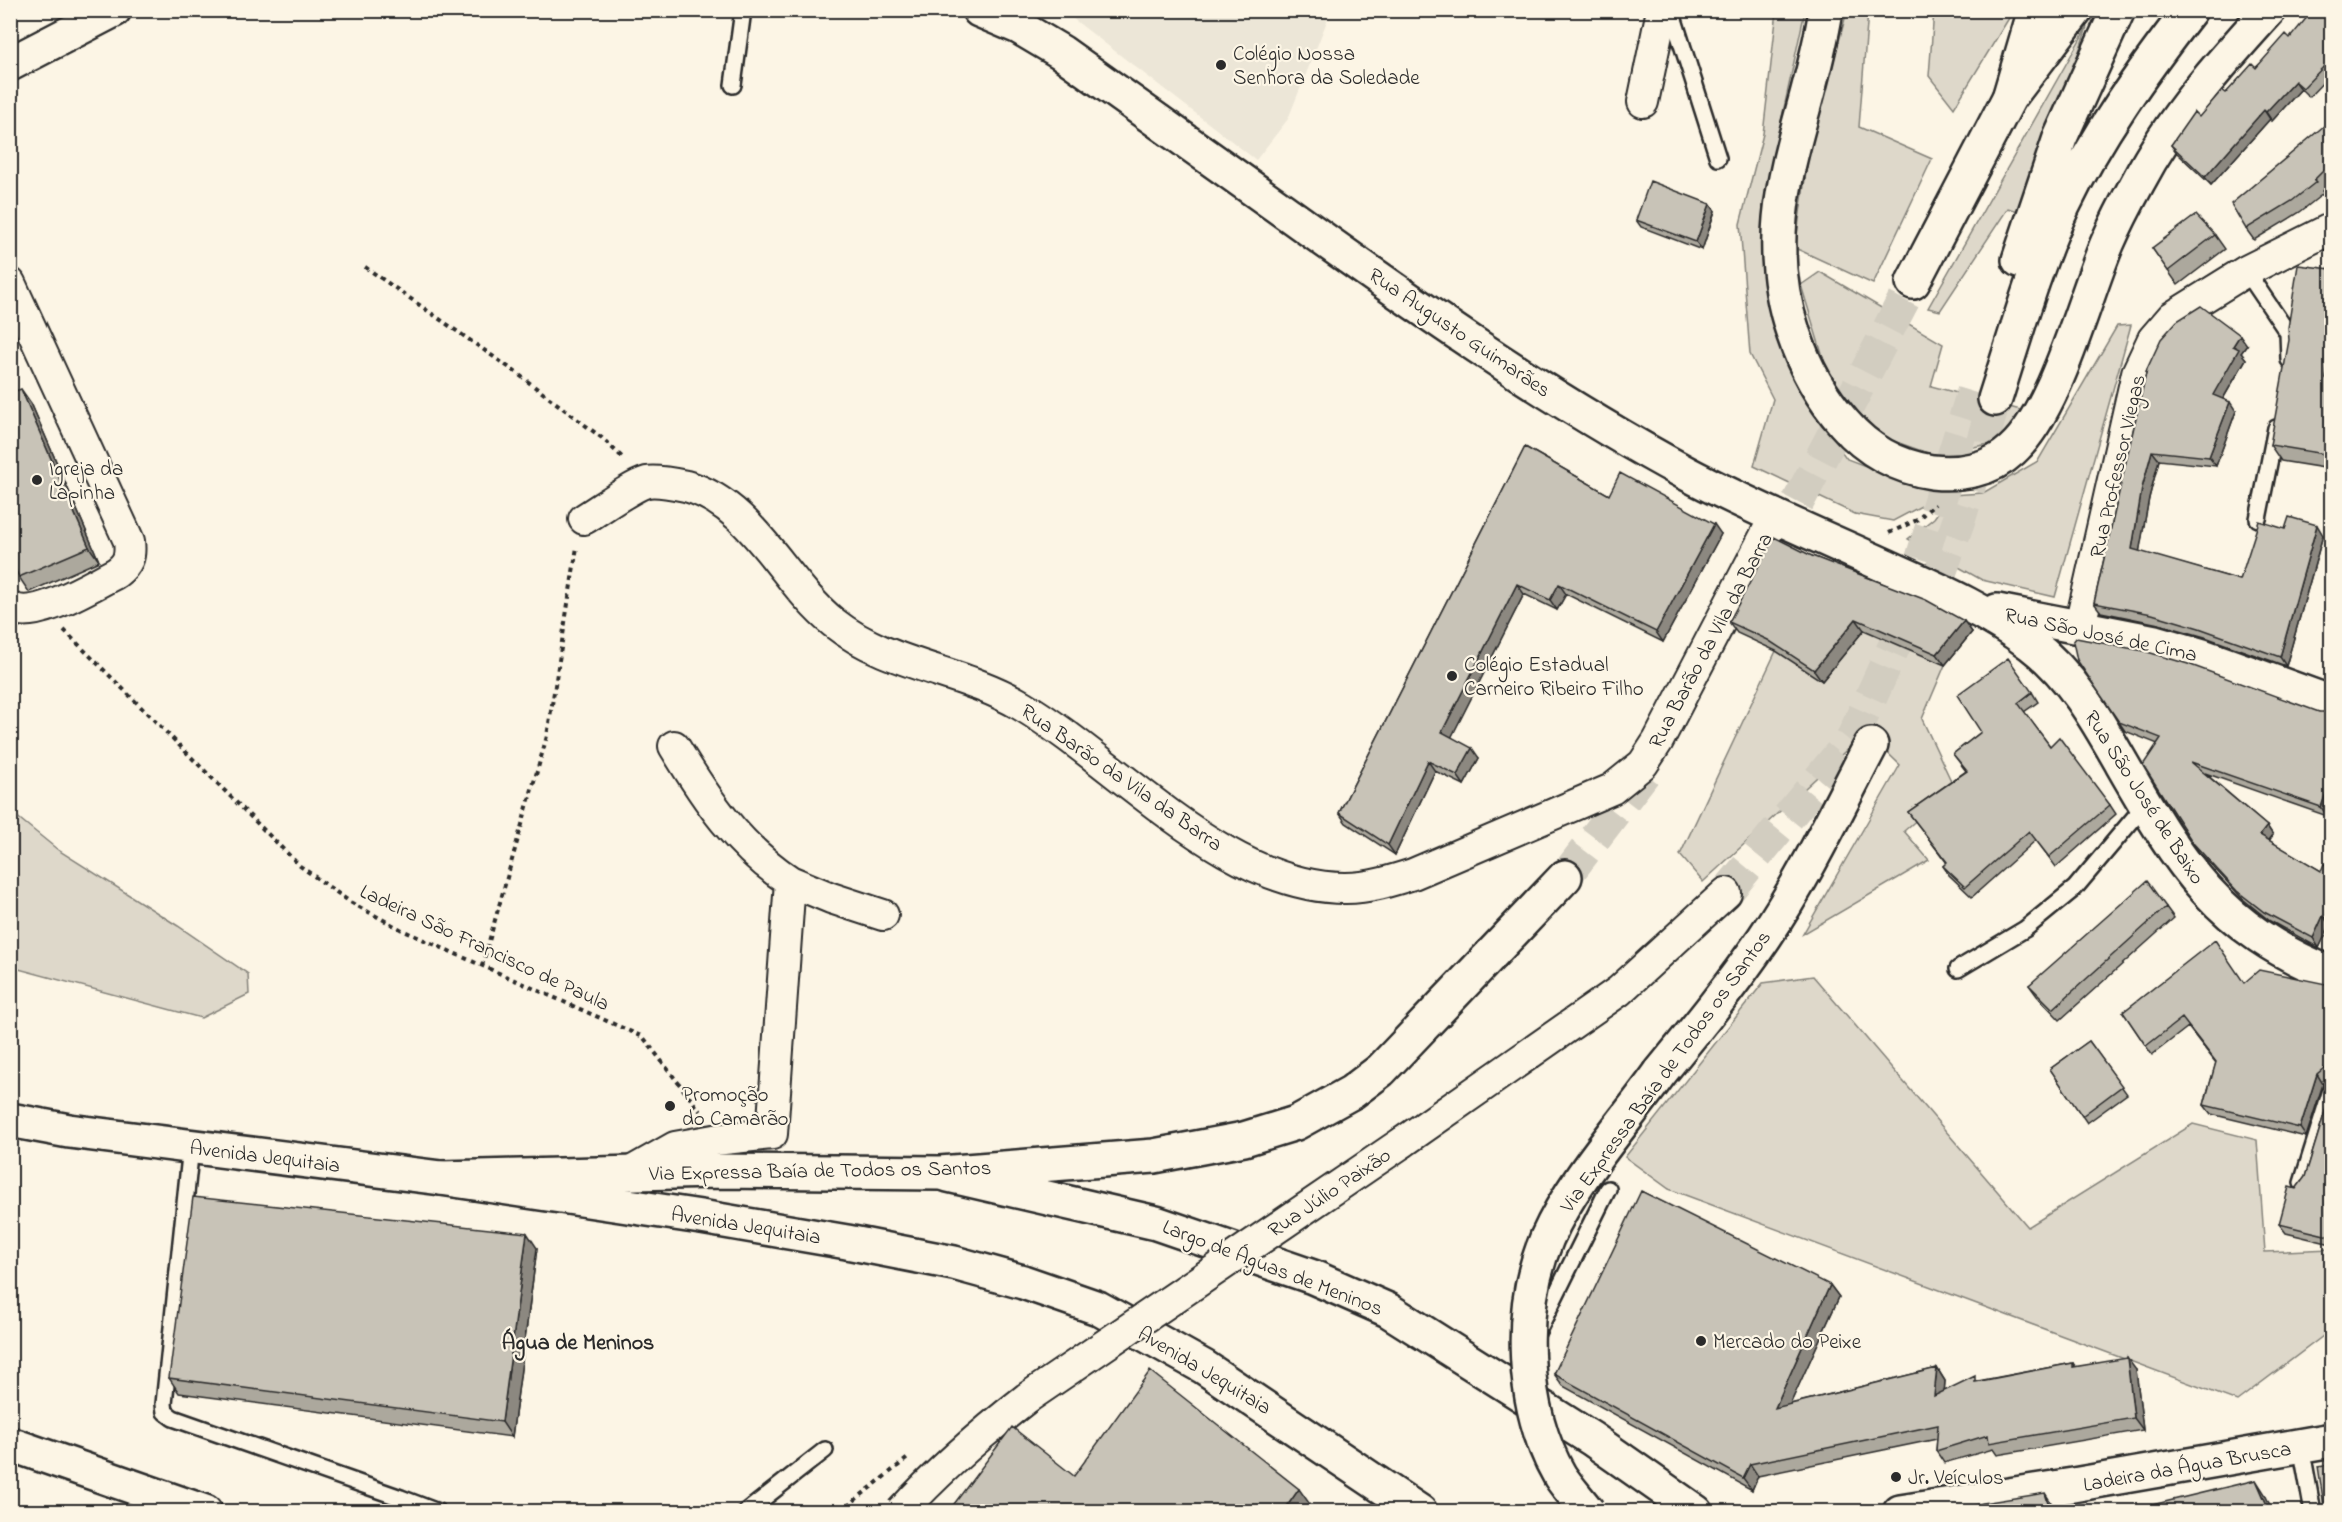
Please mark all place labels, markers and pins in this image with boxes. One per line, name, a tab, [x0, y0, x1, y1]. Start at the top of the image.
place label: Colégio Nossa Senhora da Soledade	[1233, 40, 1420, 94]
marker: Colégio Nossa Senhora da Soledade	[1214, 58, 1228, 72]
place label: Igreja da Lapinha	[49, 455, 123, 509]
marker: Igreja da Lapinha	[30, 473, 44, 487]
place label: Colégio Estadual Carneiro Ribeiro Filho	[1464, 651, 1644, 705]
marker: Colégio Estadual Carneiro Ribeiro Filho	[1445, 669, 1459, 683]
place label: Promoção do Camarão	[682, 1081, 789, 1135]
marker: Promoção do Camarão	[663, 1099, 677, 1113]
place label: Mercado do Peixe	[1713, 1328, 1862, 1358]
marker: Mercado do Peixe	[1694, 1334, 1708, 1348]
place label: Jr. Veículos	[1908, 1464, 2004, 1494]
marker: Jr. Veículos	[1889, 1470, 1903, 1484]

